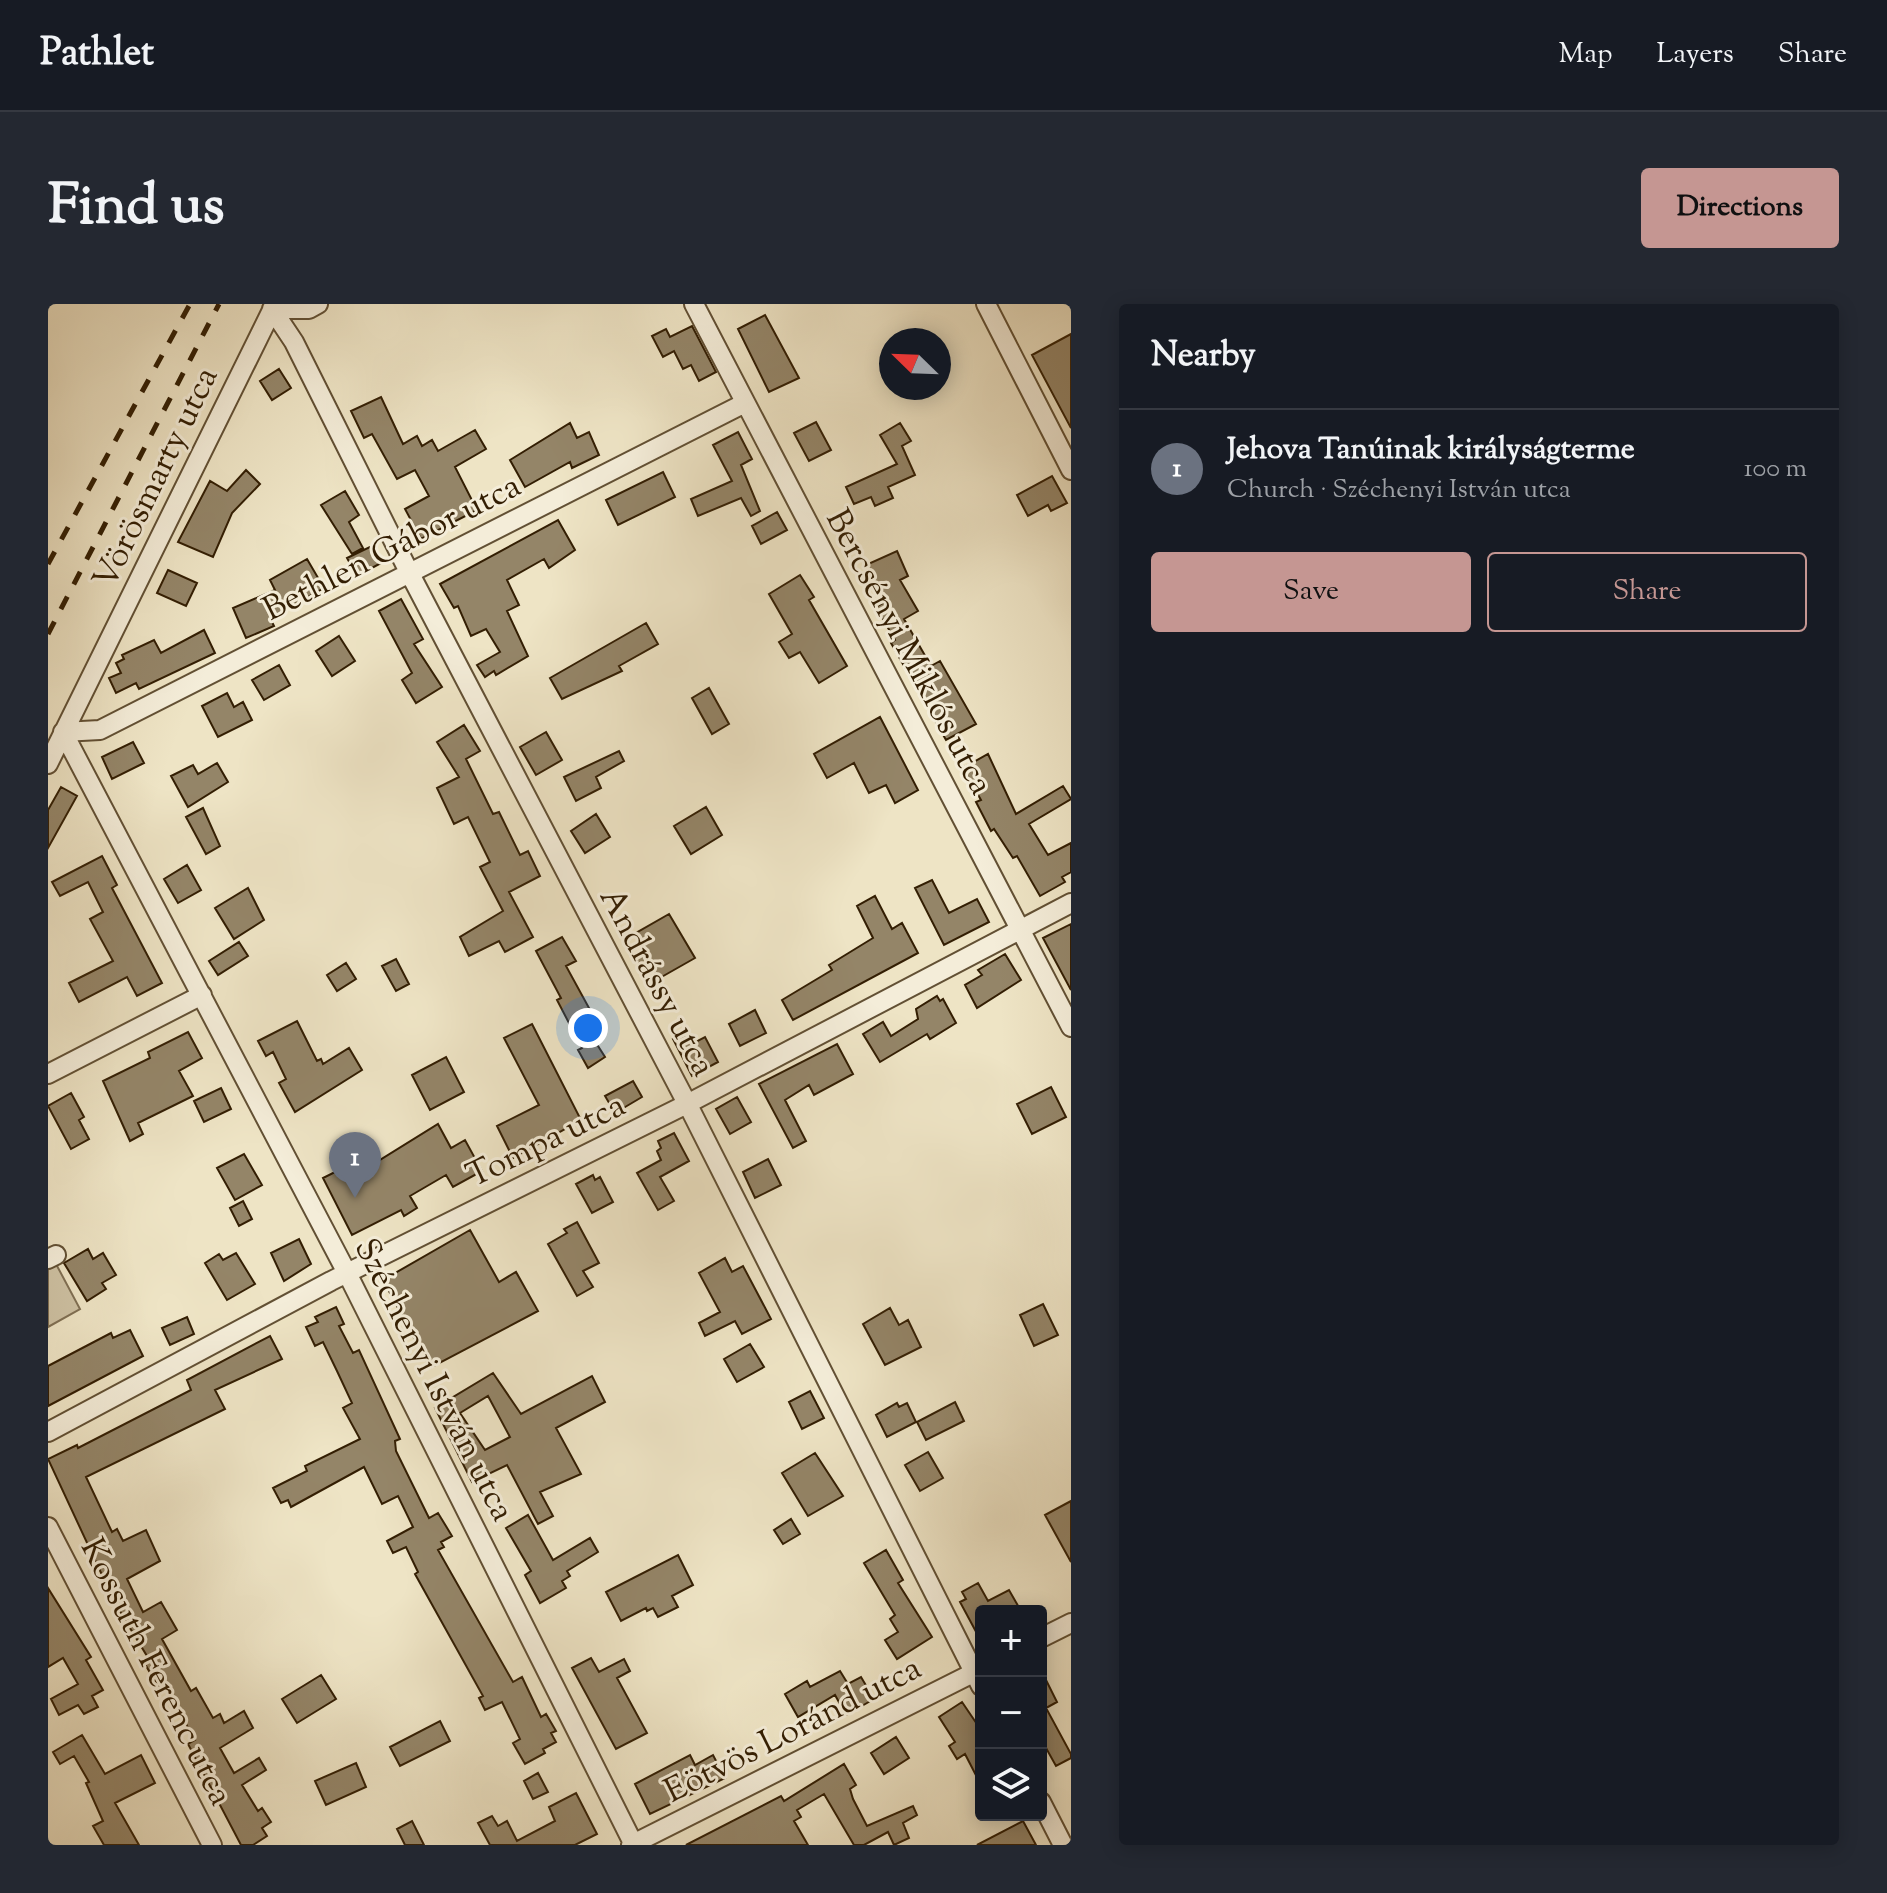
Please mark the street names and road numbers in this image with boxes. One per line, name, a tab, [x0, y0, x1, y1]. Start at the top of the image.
street label: Vörösmarty utca	[82, 359, 232, 598]
street label: Bethlen Gábor utca	[255, 463, 530, 635]
street label: Bercsényi Miklós utca	[812, 501, 1004, 804]
street label: Andrássy utca	[585, 879, 726, 1086]
street label: Tompa utca	[459, 1083, 634, 1202]
street label: Széchenyi István utca	[340, 1231, 525, 1531]
street label: Kossuth Ferenc utca	[66, 1530, 244, 1815]
street label: Eötvös Loránd utca	[657, 1645, 931, 1817]

